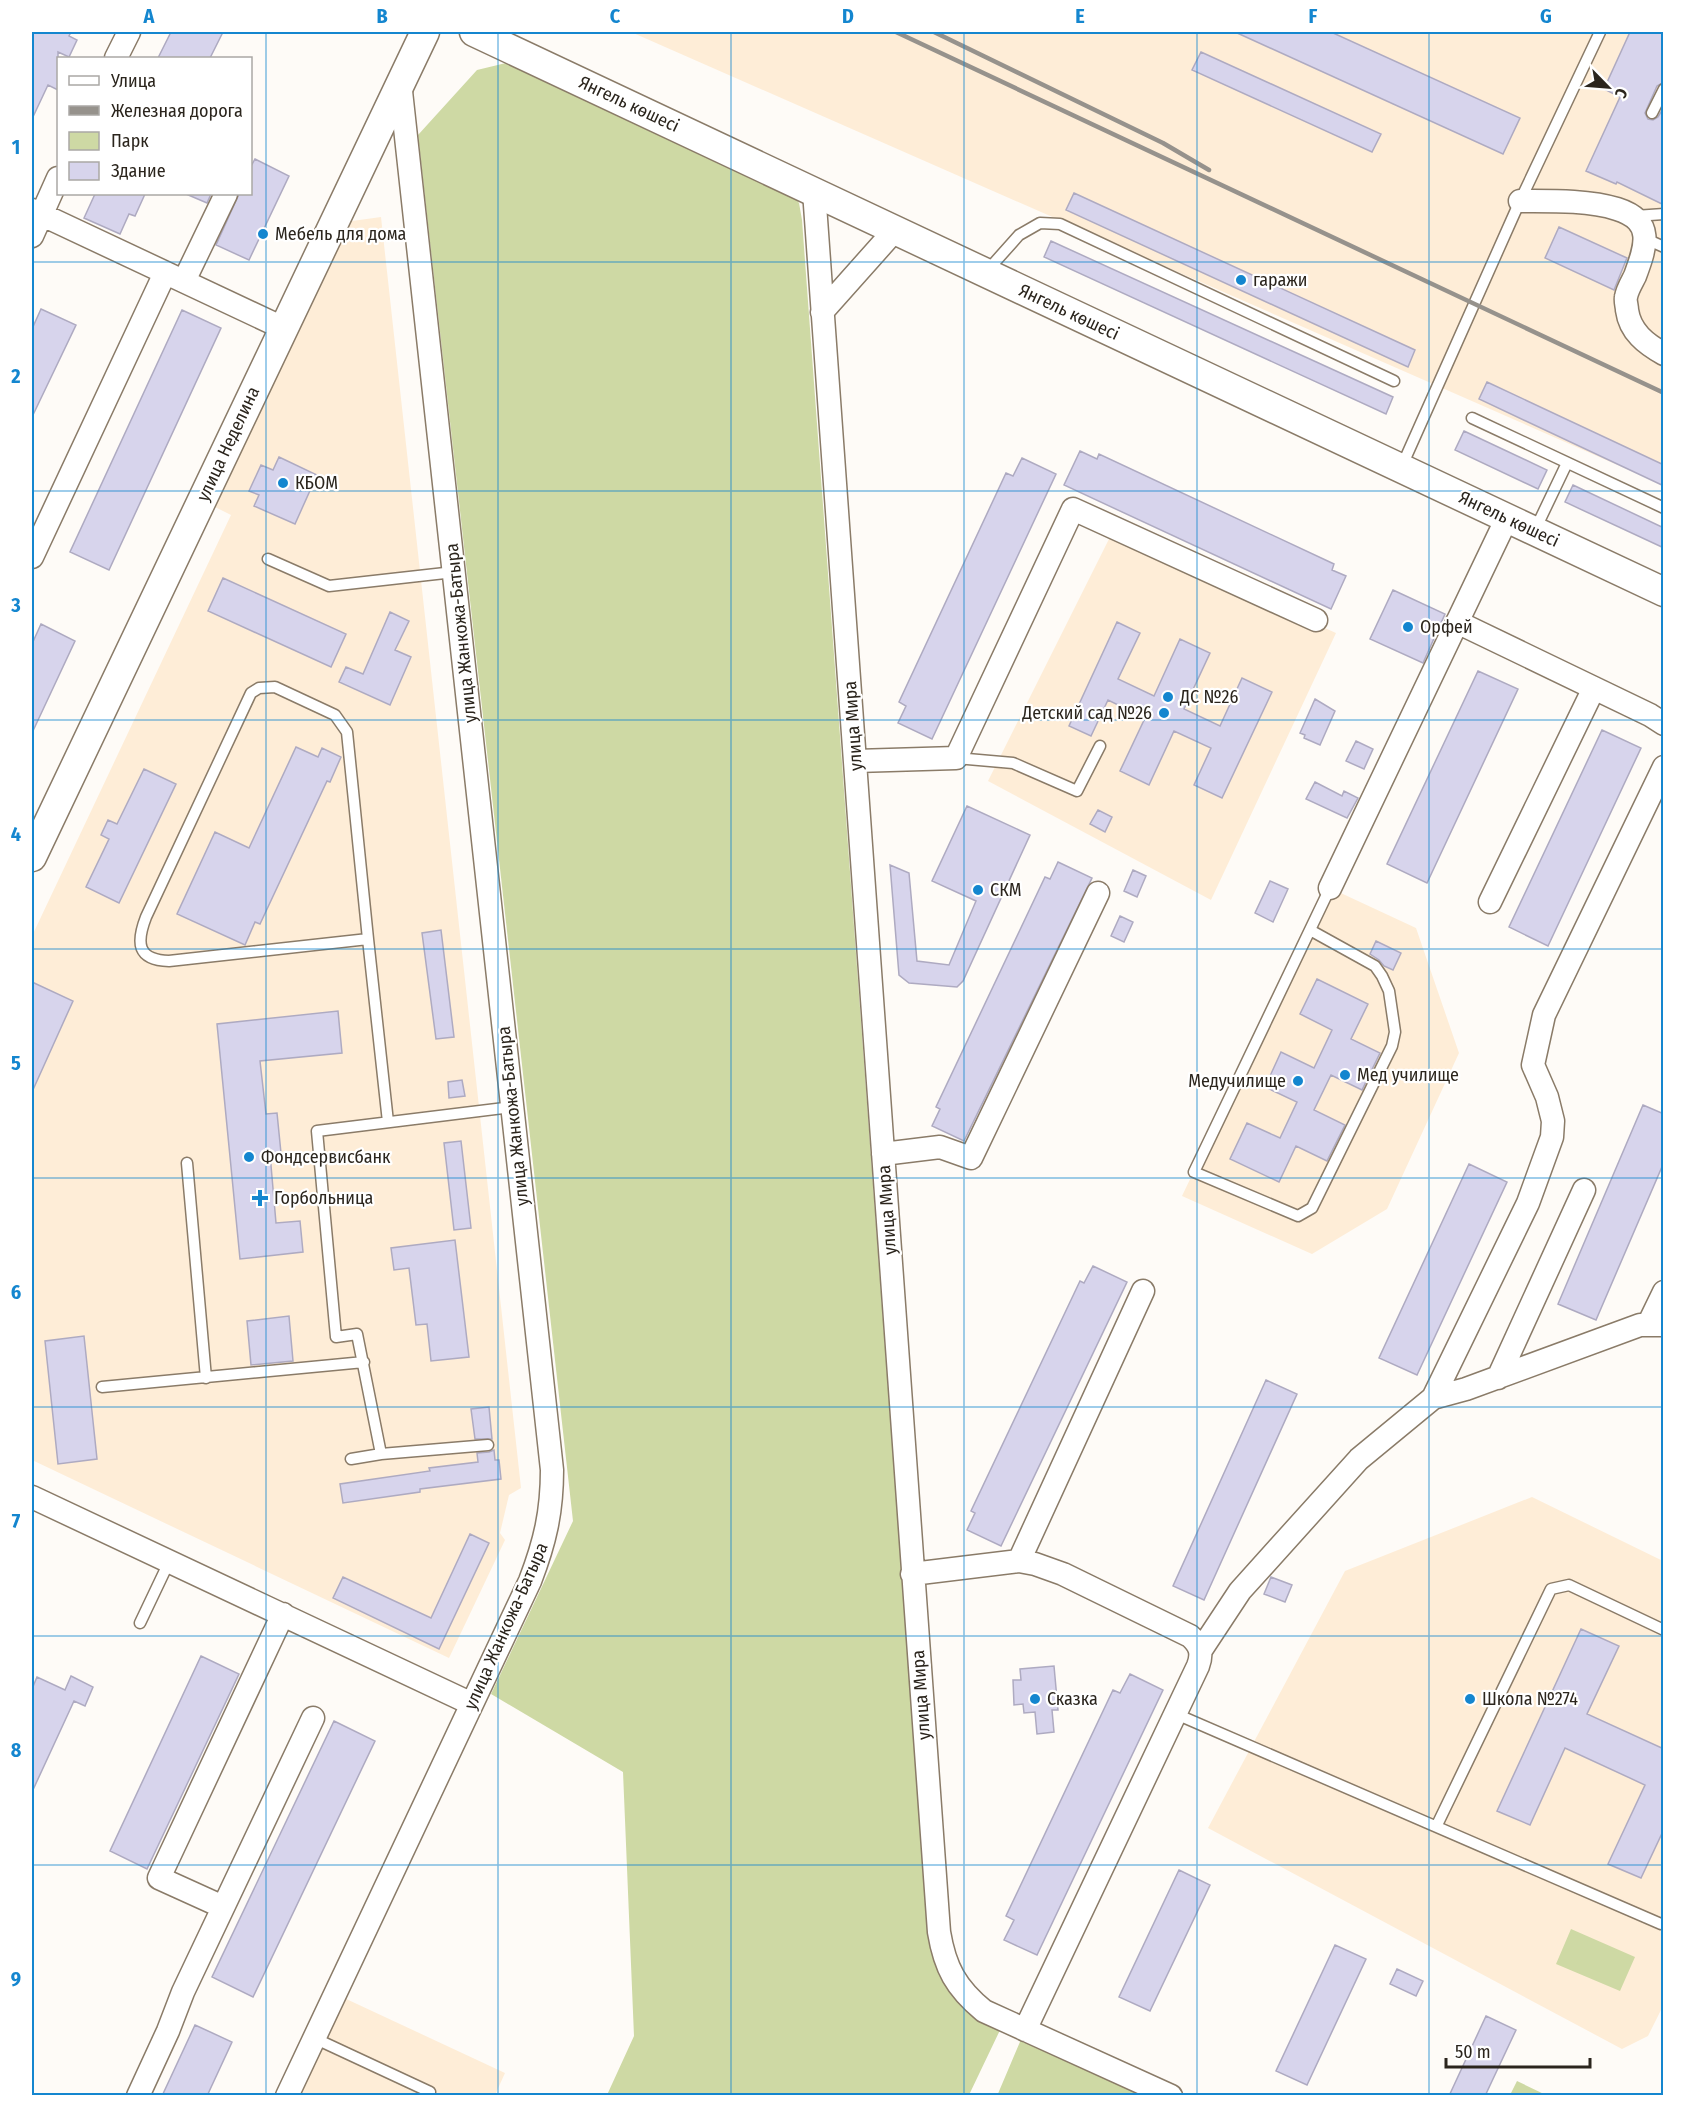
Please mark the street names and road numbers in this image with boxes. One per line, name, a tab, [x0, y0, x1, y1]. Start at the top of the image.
street label: Янгель көшесі	[575, 71, 683, 137]
street label: Янгель көшесі	[1015, 279, 1123, 345]
street label: улица Неделина	[192, 383, 264, 505]
street label: Янгель көшесі	[1455, 486, 1563, 552]
street label: улица Жанкожа-Батыра	[441, 542, 481, 724]
street label: улица Мира	[839, 680, 867, 772]
street label: улица Жанкожа-Батыра	[493, 1025, 533, 1207]
street label: улица Мира	[873, 1164, 901, 1256]
street label: улица Жанкожа-Батыра	[459, 1539, 553, 1713]
street label: улица Мира	[907, 1649, 935, 1741]

